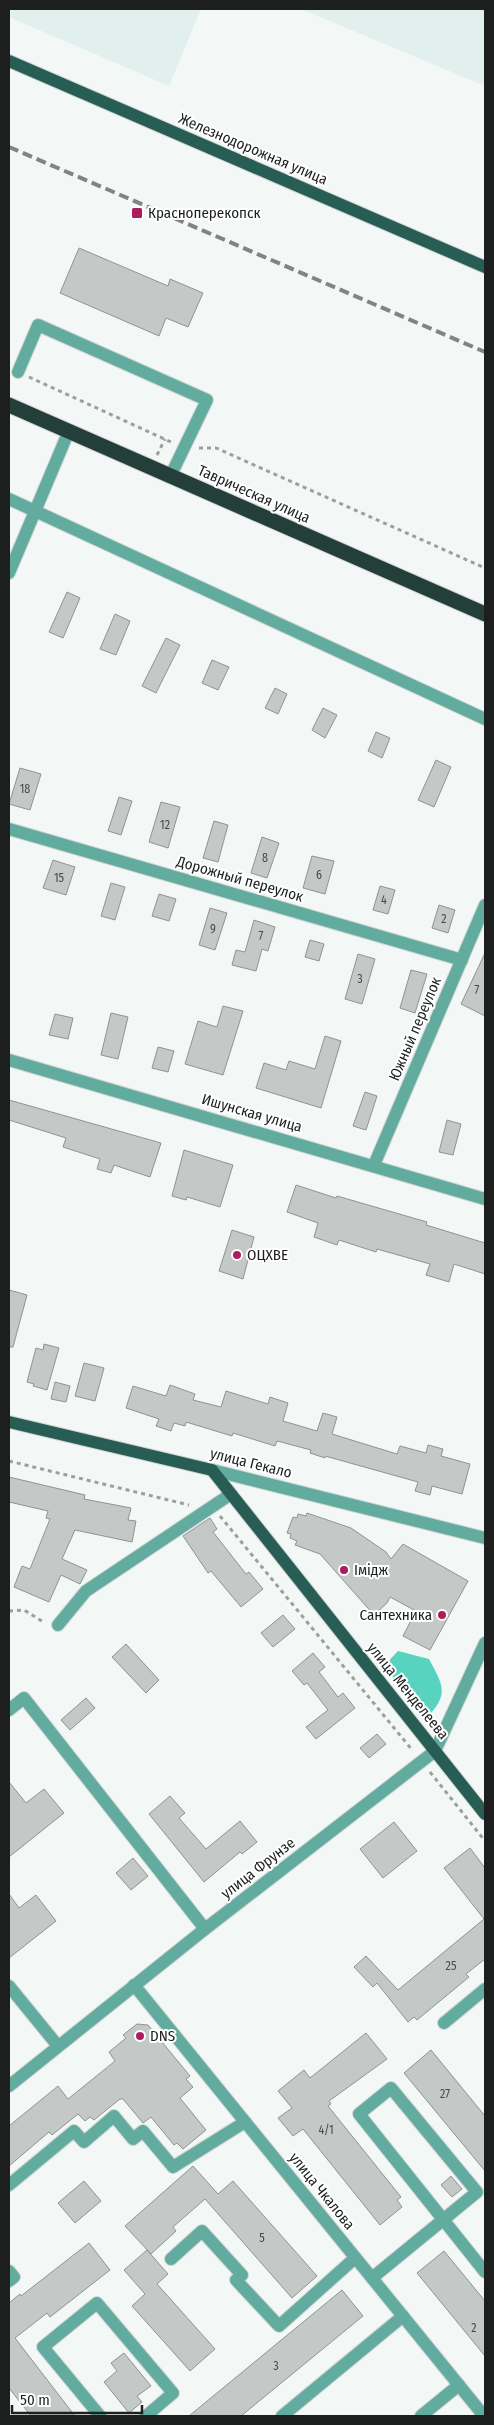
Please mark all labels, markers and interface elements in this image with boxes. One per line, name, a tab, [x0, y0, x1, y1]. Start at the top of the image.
street label: Железнодорожная улица	[176, 109, 330, 189]
place label: Красноперекопск	[148, 204, 260, 222]
marker: Красноперекопск	[130, 206, 144, 220]
street label: Таврическая улица	[195, 461, 313, 527]
house number: 18	[20, 782, 30, 796]
house number: 12	[160, 818, 170, 832]
house number: 8	[262, 851, 268, 865]
street label: Дорожный переулок	[174, 852, 305, 906]
house number: 6	[316, 868, 322, 882]
house number: 15	[54, 871, 65, 885]
house number: 4	[381, 893, 387, 907]
house number: 2	[441, 912, 447, 926]
house number: 9	[210, 922, 216, 936]
house number: 7	[259, 929, 264, 943]
house number: 3	[357, 972, 363, 986]
street label: Южный переулок	[385, 974, 445, 1084]
house number: 7	[475, 983, 480, 997]
street label: Ишунская улица	[200, 1090, 304, 1136]
place label: ОЦХВЕ	[247, 1246, 288, 1264]
marker: ОЦХВЕ	[231, 1249, 243, 1261]
street label: улица Гекало	[208, 1444, 294, 1482]
place label: Імідж	[354, 1561, 388, 1579]
marker: Імідж	[338, 1564, 350, 1576]
place label: Сантехника	[359, 1606, 432, 1624]
marker: Сантехника	[436, 1609, 448, 1621]
street label: улица Менделеева	[363, 1639, 453, 1743]
street label: улица Фрунзе	[217, 1834, 299, 1902]
house number: 25	[446, 1959, 457, 1973]
place label: DNS	[150, 2027, 175, 2045]
marker: DNS	[134, 2030, 146, 2042]
house number: 27	[440, 2087, 450, 2101]
house number: 4/1	[318, 2123, 334, 2137]
street label: улица Чкалова	[285, 2149, 359, 2233]
house number: 5	[259, 2231, 265, 2245]
house number: 2	[471, 2321, 477, 2335]
house number: 3	[273, 2359, 279, 2373]
scale bar	[12, 2382, 142, 2414]
text: 50 m	[20, 2391, 50, 2409]

